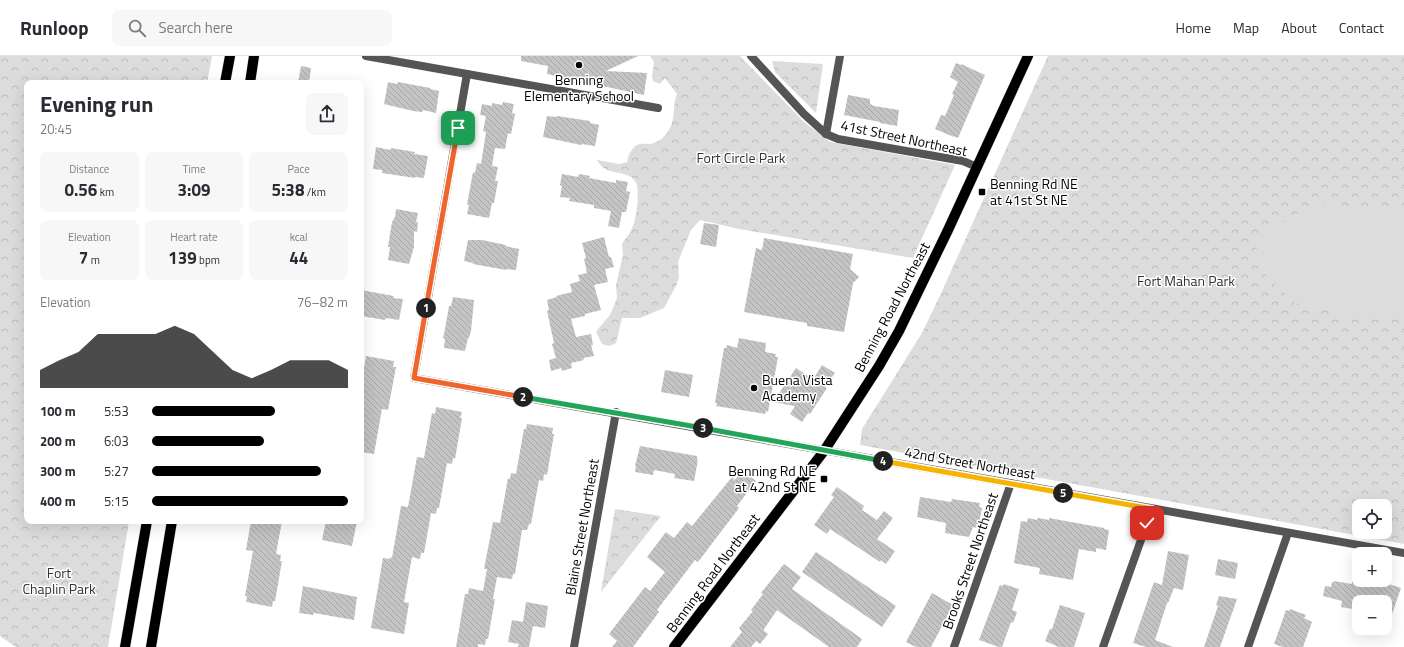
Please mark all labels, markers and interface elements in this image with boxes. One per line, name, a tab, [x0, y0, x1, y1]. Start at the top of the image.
search box	[112, 10, 392, 46]
text: Runloop	[20, 13, 88, 42]
text: Search here	[158, 16, 233, 39]
icon: search	[126, 17, 148, 39]
text: Home	[1176, 17, 1211, 38]
text: Map	[1233, 17, 1259, 38]
text: About	[1281, 17, 1317, 38]
text: Contact	[1339, 17, 1384, 38]
marker: Benning Elementary School	[574, 60, 584, 70]
place label: Benning Elementary School	[524, 69, 634, 106]
text: Evening run	[40, 87, 153, 121]
button: share	[306, 93, 348, 135]
pin	[441, 111, 475, 145]
street label: 41st Street Northeast	[839, 114, 969, 161]
icon: arrive	[447, 117, 469, 139]
text: 20:45	[40, 119, 72, 139]
park label: Fort Circle Park	[696, 147, 786, 168]
text: Distance	[69, 161, 109, 177]
text: Time	[183, 161, 205, 177]
text: Pace	[288, 161, 310, 177]
place label: Benning Rd NE at 41st St NE	[990, 173, 1078, 210]
text: 0.56	[64, 177, 97, 203]
text: 3:09	[178, 177, 210, 203]
text: 5:38	[271, 177, 304, 203]
text: km	[97, 184, 114, 200]
text: /km	[304, 184, 326, 200]
marker: Benning Rd NE at 41st St NE	[977, 187, 987, 197]
text: Elevation	[68, 229, 111, 245]
text: Heart rate	[170, 229, 218, 245]
text: kcal	[290, 229, 308, 245]
street label: Benning Road Northeast	[848, 238, 935, 376]
text: 7	[79, 245, 88, 271]
text: 139	[168, 245, 197, 271]
text: 44	[289, 245, 308, 271]
text: m	[88, 252, 100, 268]
text: bpm	[197, 252, 220, 268]
park label: Fort Mahan Park	[1137, 270, 1235, 291]
text: Elevation	[40, 292, 91, 312]
text: 76–82 m	[297, 292, 348, 312]
pin: 1	[416, 298, 436, 318]
text: 1	[423, 300, 429, 316]
place label: Buena Vista Academy	[762, 369, 832, 406]
marker: Buena Vista Academy	[749, 383, 759, 393]
pin: 2	[513, 387, 533, 407]
text: 2	[520, 389, 526, 405]
text: 100 m	[40, 401, 76, 421]
text: 5:53	[104, 401, 129, 421]
pin: 3	[693, 418, 713, 438]
text: 3	[700, 420, 706, 436]
text: 200 m	[40, 431, 76, 451]
text: 6:03	[104, 431, 129, 451]
street label: 42nd Street Northeast	[903, 441, 1037, 484]
pin: 4	[873, 451, 893, 471]
text: 4	[880, 453, 886, 469]
street label: Blaine Street Northeast	[559, 457, 604, 597]
place label: Benning Rd NE at 42nd St NE	[728, 460, 816, 497]
text: 300 m	[40, 461, 76, 481]
text: 5:27	[104, 461, 129, 481]
marker: Benning Rd NE at 42nd St NE	[819, 474, 829, 484]
pin: 5	[1053, 483, 1073, 503]
text: 5	[1060, 485, 1066, 501]
street label: Brooks Street Northeast	[936, 490, 1003, 632]
text: 400 m	[40, 491, 76, 511]
text: 5:15	[104, 491, 129, 511]
map controls	[1352, 499, 1392, 635]
button: locate	[1352, 499, 1392, 539]
pin	[1130, 506, 1164, 540]
street label: Benning Road Northeast	[661, 509, 765, 637]
icon: check	[1136, 512, 1158, 534]
button: +	[1352, 547, 1392, 587]
park label: Fort Chaplin Park	[22, 562, 96, 599]
button: −	[1352, 595, 1392, 635]

